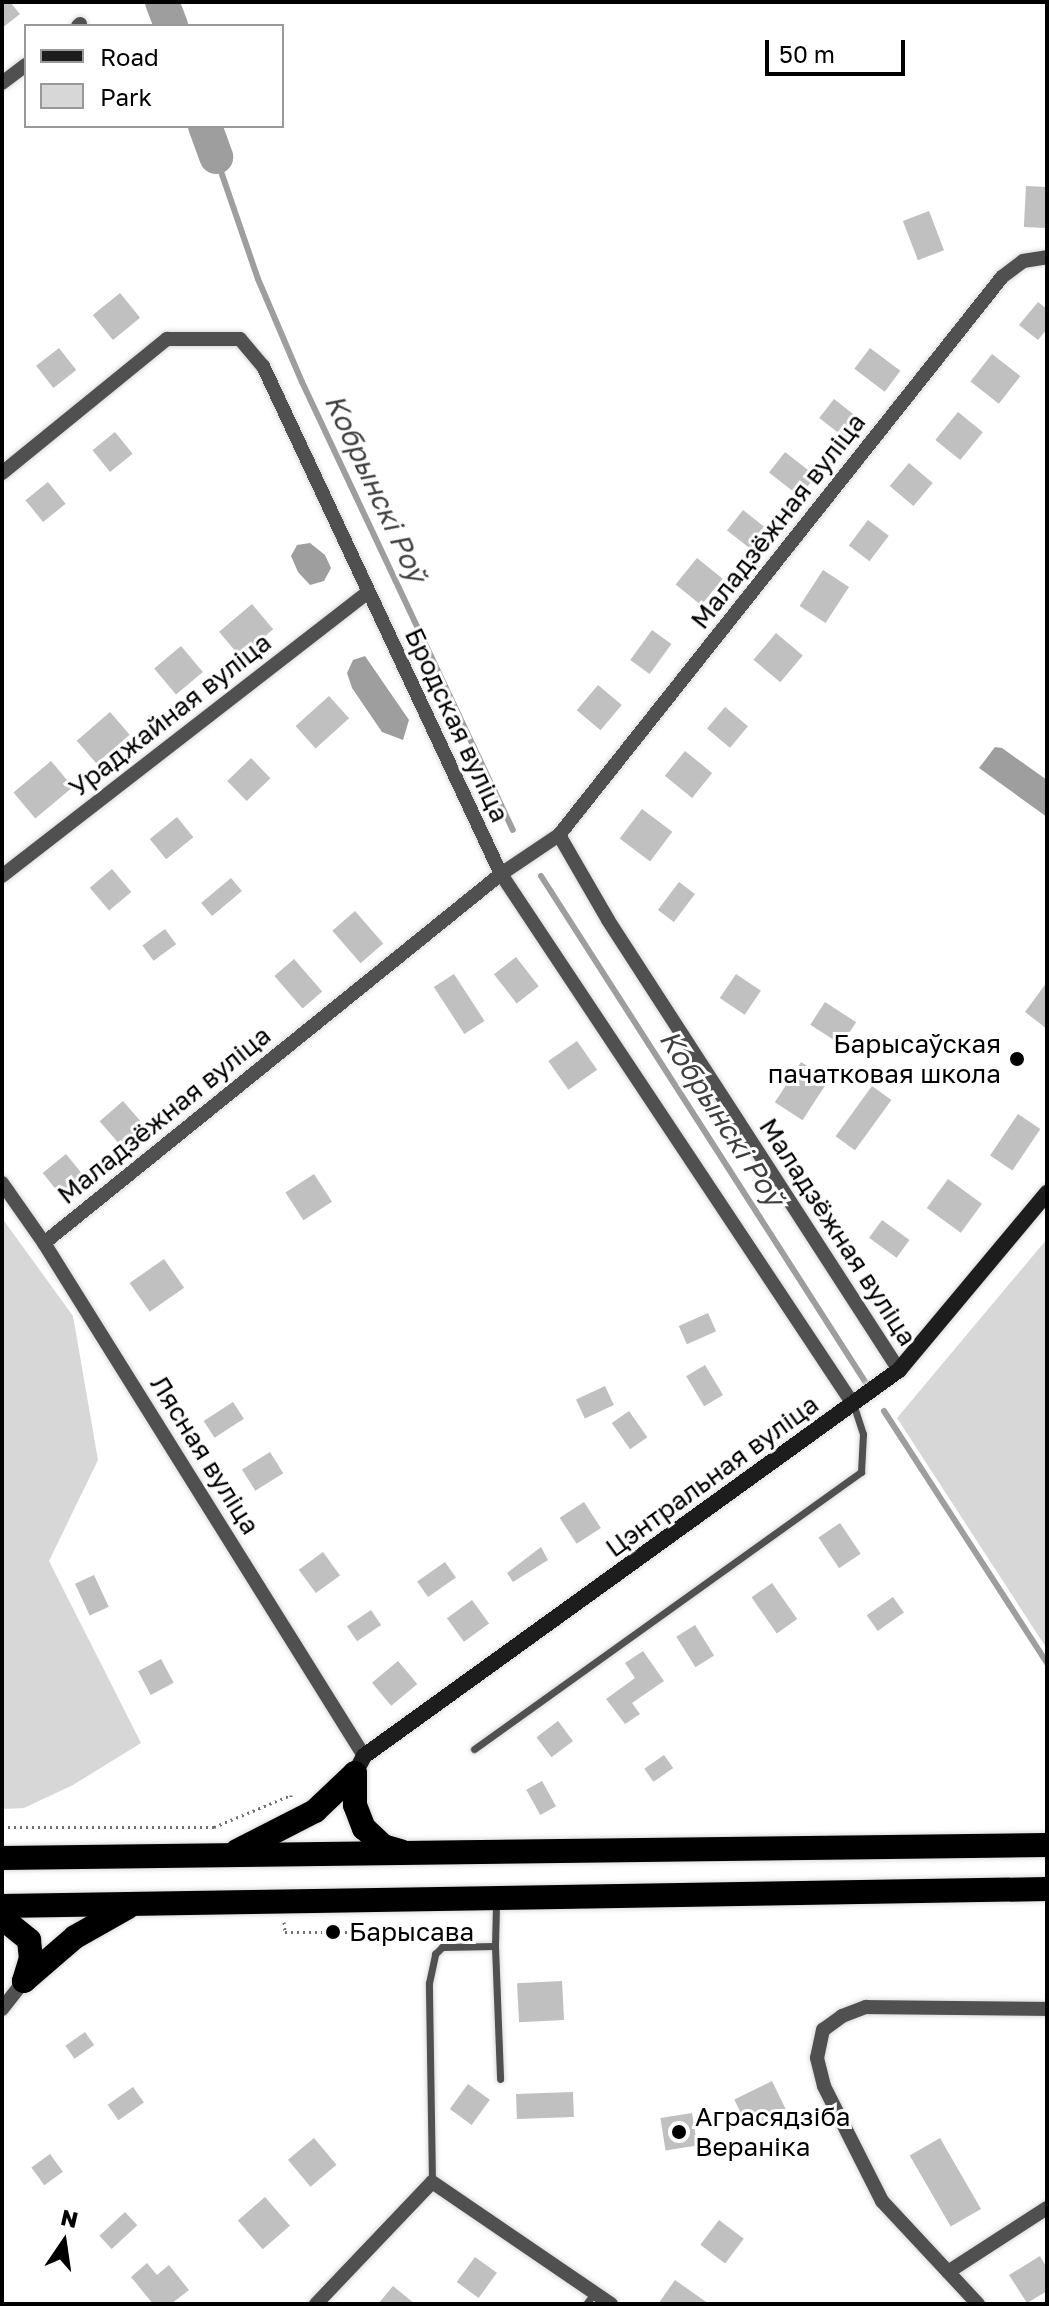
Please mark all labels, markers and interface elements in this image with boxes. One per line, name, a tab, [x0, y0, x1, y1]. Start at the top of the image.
legend	[24, 24, 284, 128]
scale bar	[769, 24, 909, 74]
text: 50 m	[779, 39, 835, 68]
text: Road	[100, 42, 159, 71]
text: Park	[100, 82, 152, 111]
water label: Кобрынскі Роў	[318, 389, 434, 587]
street label: Маладзёжная вуліца	[684, 407, 872, 635]
street label: Бродская вуліца	[398, 623, 516, 827]
street label: Ураджайная вуліца	[63, 627, 277, 803]
street label: Маладзёжная вуліца	[51, 1019, 277, 1211]
water label: Кобрынскі Роў	[653, 1024, 791, 1212]
place label: Барысаўская пачатковая школа	[768, 1028, 1001, 1090]
marker: Барысаўская пачатковая школа	[1008, 1050, 1026, 1068]
street label: Маладзёжная вуліца	[753, 1112, 923, 1352]
street label: Лясная вуліца	[144, 1370, 266, 1540]
street label: Цэнтральная вуліца	[600, 1388, 824, 1564]
place label: Барысава	[349, 1916, 474, 1948]
marker: Барысава	[324, 1923, 342, 1941]
place label: Аграсядзіба Вераніка	[695, 2101, 851, 2162]
marker: Аграсядзіба Вераніка	[670, 2123, 688, 2141]
north arrow	[24, 2202, 104, 2282]
text: N	[58, 2203, 81, 2233]

